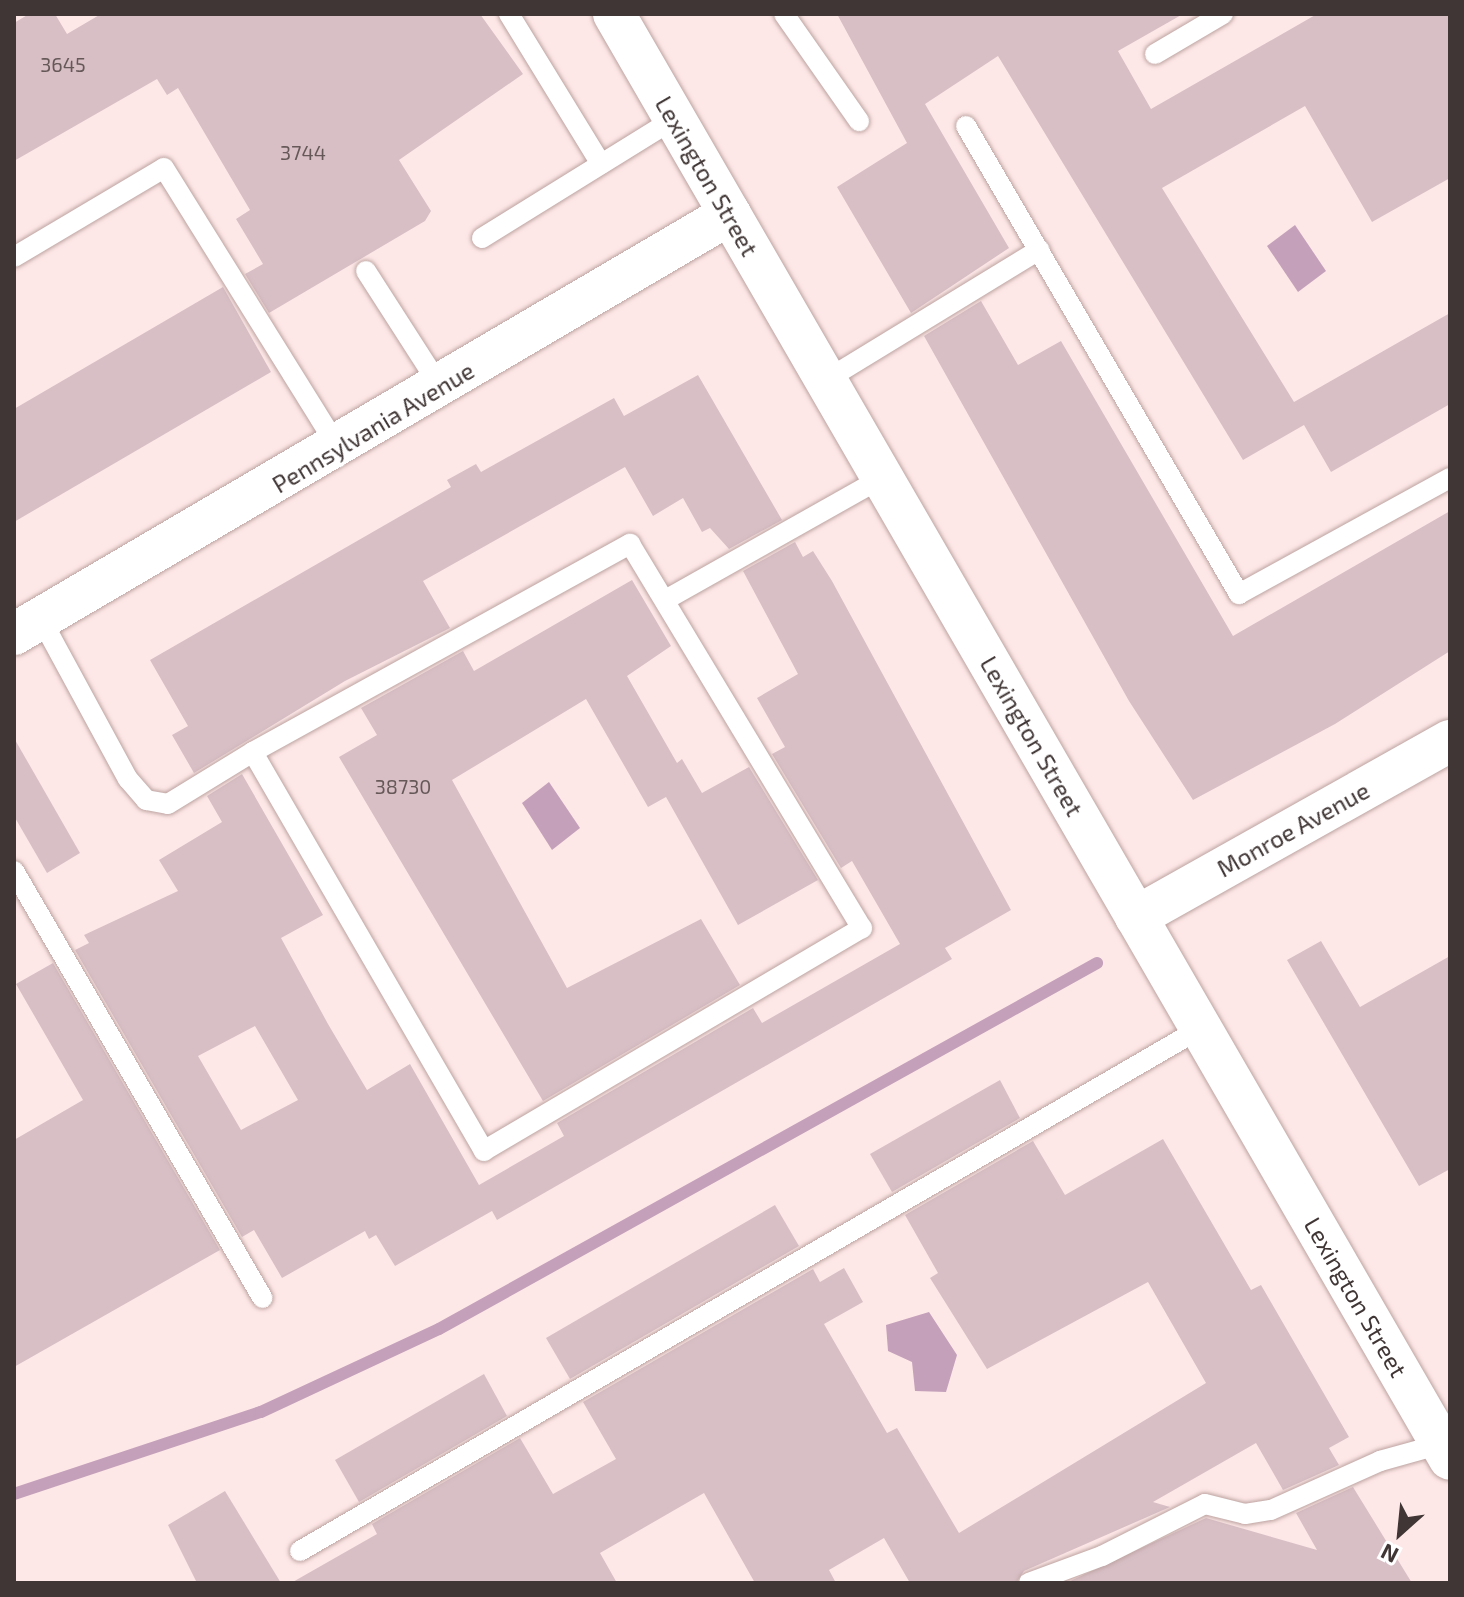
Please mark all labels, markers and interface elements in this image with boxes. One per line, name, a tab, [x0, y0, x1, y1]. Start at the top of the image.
house number: 3645	[40, 52, 86, 76]
street label: Lexington Street	[650, 91, 764, 261]
house number: 3744	[280, 140, 326, 164]
street label: Pennsylvania Avenue	[267, 355, 479, 499]
street label: Lexington Street	[975, 651, 1089, 821]
house number: 38730	[375, 774, 431, 798]
street label: Monroe Avenue	[1212, 775, 1374, 883]
street label: Lexington Street	[1299, 1212, 1413, 1382]
north arrow	[1360, 1493, 1440, 1573]
text: N	[1376, 1539, 1402, 1570]

